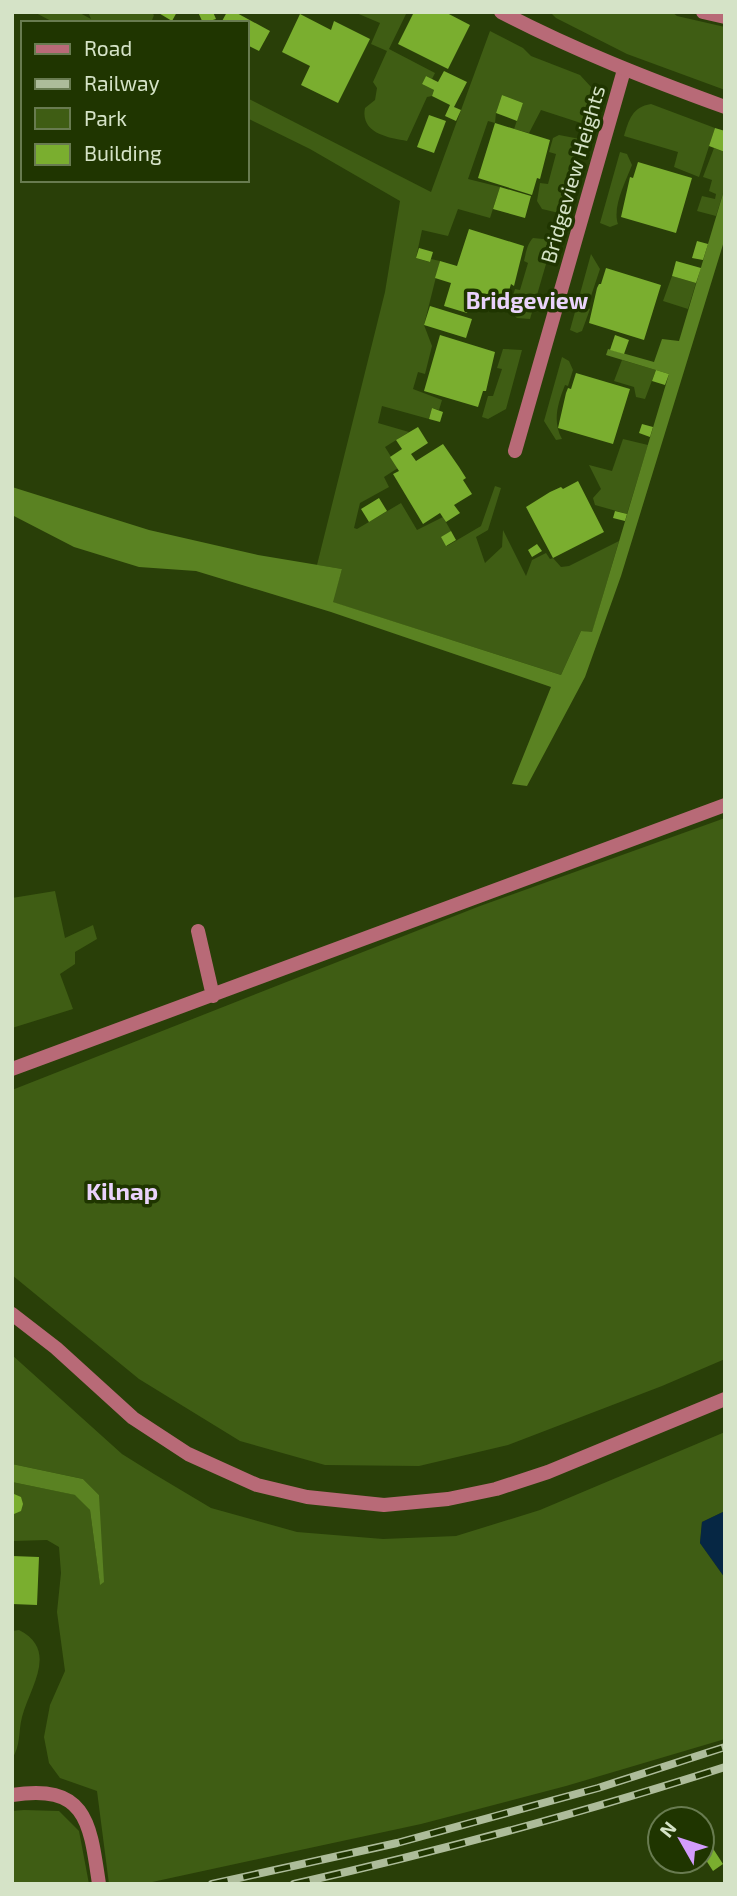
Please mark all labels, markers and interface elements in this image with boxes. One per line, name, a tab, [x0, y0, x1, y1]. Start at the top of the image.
legend	[21, 21, 248, 182]
text: Road	[84, 35, 132, 60]
text: Railway	[84, 70, 160, 95]
street label: Bridgeview Heights	[535, 82, 609, 266]
text: Park	[84, 105, 127, 130]
text: Building	[84, 140, 162, 165]
district label: Bridgeview	[466, 286, 589, 314]
district label: Kilnap	[86, 1176, 158, 1205]
north arrow	[646, 1805, 716, 1875]
text: N	[654, 1816, 681, 1842]

